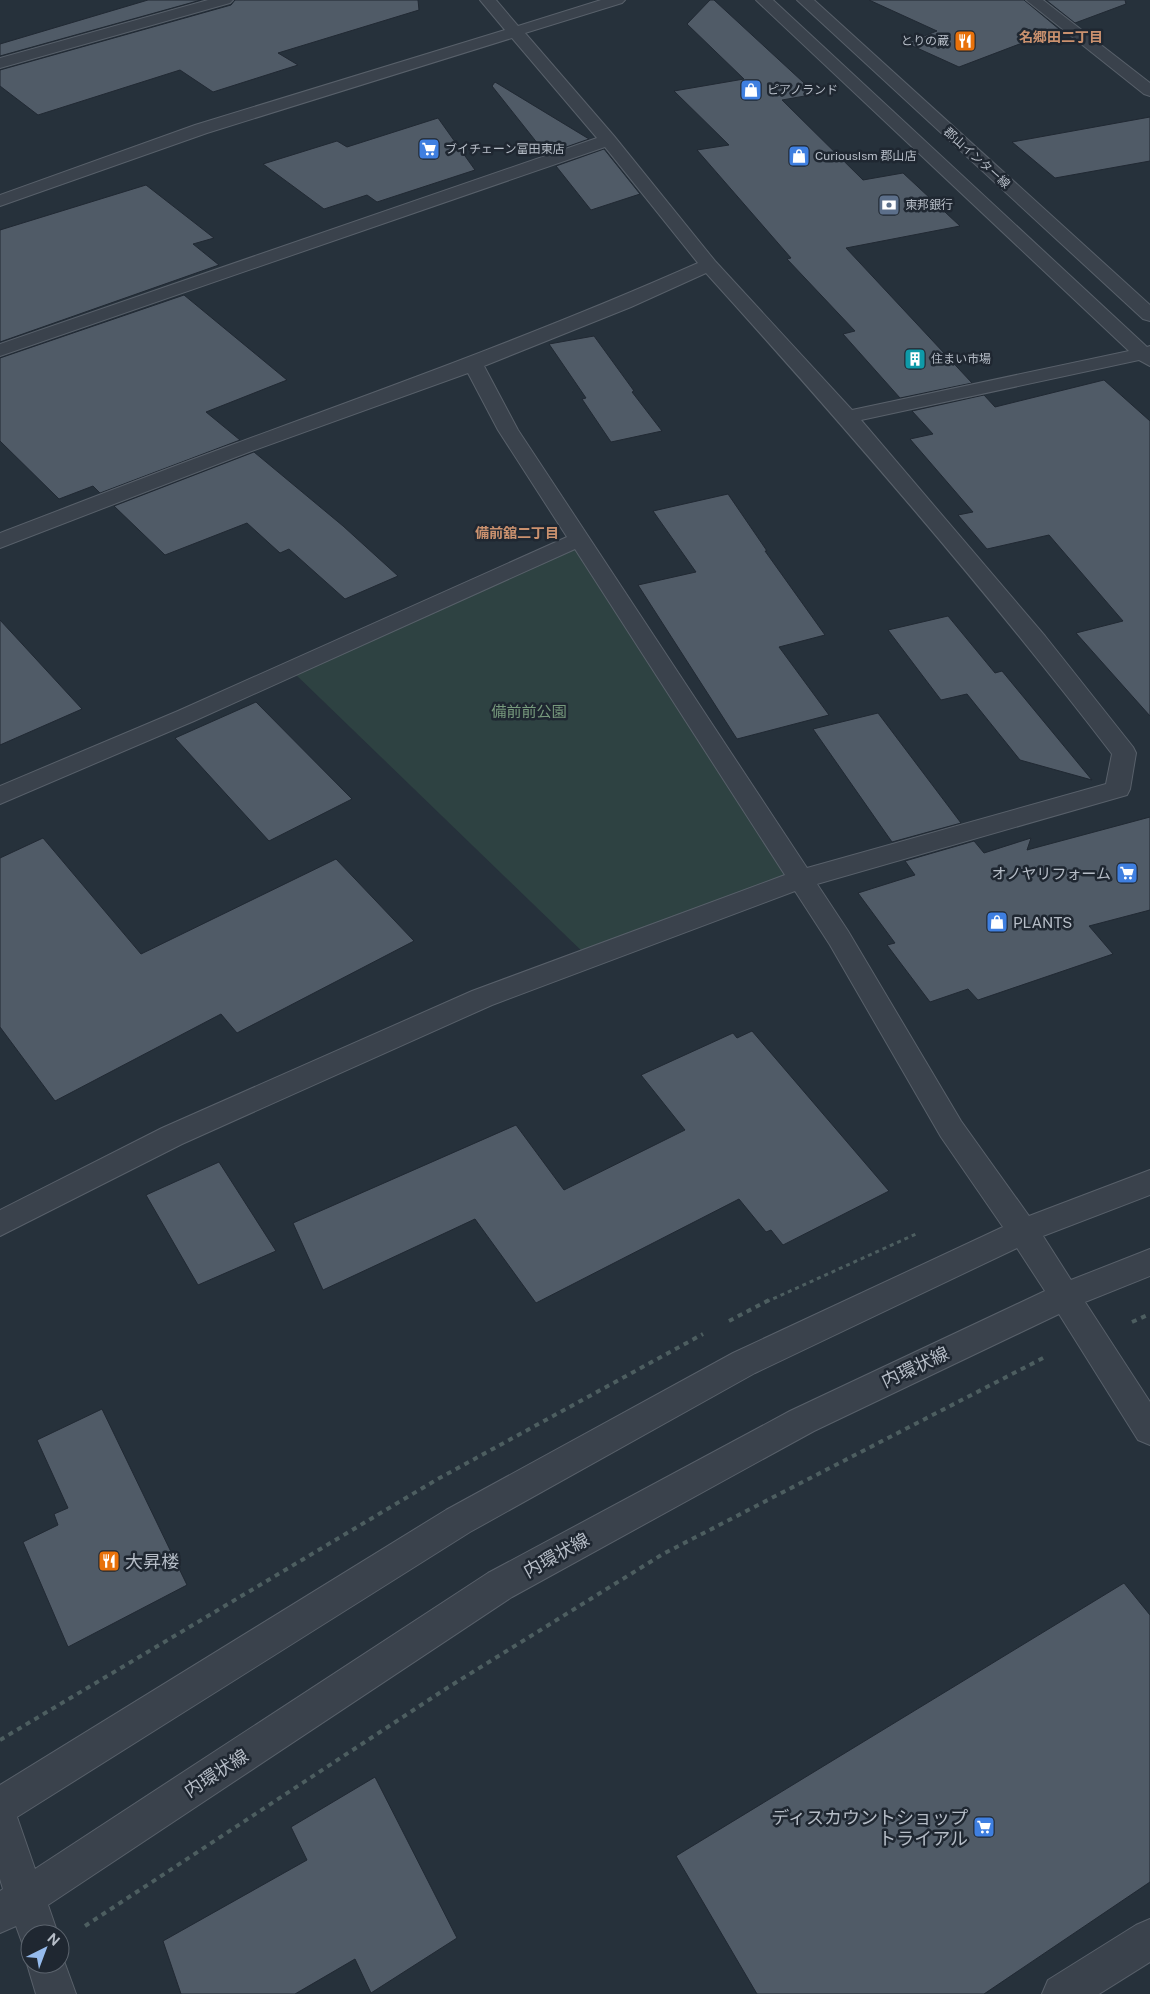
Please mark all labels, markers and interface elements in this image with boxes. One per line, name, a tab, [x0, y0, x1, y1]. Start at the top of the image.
restaurant icon: とりの蔵	[953, 29, 977, 53]
district label: 名郷田二丁目	[1019, 29, 1103, 45]
place label: とりの蔵	[901, 34, 949, 48]
shop icon: ピアノランド	[739, 78, 763, 102]
place label: ピアノランド	[767, 83, 838, 97]
street label: 郡山インター線	[941, 125, 1013, 191]
supermarket icon: ブイチェーン富田東店	[417, 137, 441, 161]
place label: ブイチェーン富田東店	[445, 142, 564, 156]
shop icon: CuriousIsm 郡山店	[787, 144, 811, 168]
place label: CuriousIsm 郡山店	[815, 149, 917, 163]
bank icon: 東邦銀行	[877, 193, 901, 217]
place label: 東邦銀行	[905, 198, 953, 212]
building icon: 住まい市場	[903, 347, 927, 371]
place label: 住まい市場	[931, 352, 991, 366]
district label: 備前舘二丁目	[475, 525, 559, 541]
park label: 備前前公園	[491, 703, 567, 720]
supermarket icon: オノヤリフォーム	[1115, 861, 1139, 885]
place label: オノヤリフォーム	[991, 865, 1111, 882]
shop icon: PLANTS	[985, 910, 1009, 934]
place label: PLANTS	[1013, 914, 1072, 931]
street label: 内環状線	[878, 1342, 952, 1392]
street label: 内環状線	[519, 1528, 593, 1582]
restaurant icon: 大昇楼	[97, 1549, 121, 1573]
place label: 大昇楼	[125, 1551, 179, 1572]
street label: 内環状線	[180, 1745, 252, 1801]
place label: ディスカウントショップ トライアル	[771, 1807, 968, 1849]
supermarket icon: ディスカウントショップ トライアル	[972, 1815, 996, 1839]
north arrow	[20, 1924, 70, 1974]
text: N	[44, 1930, 63, 1949]

